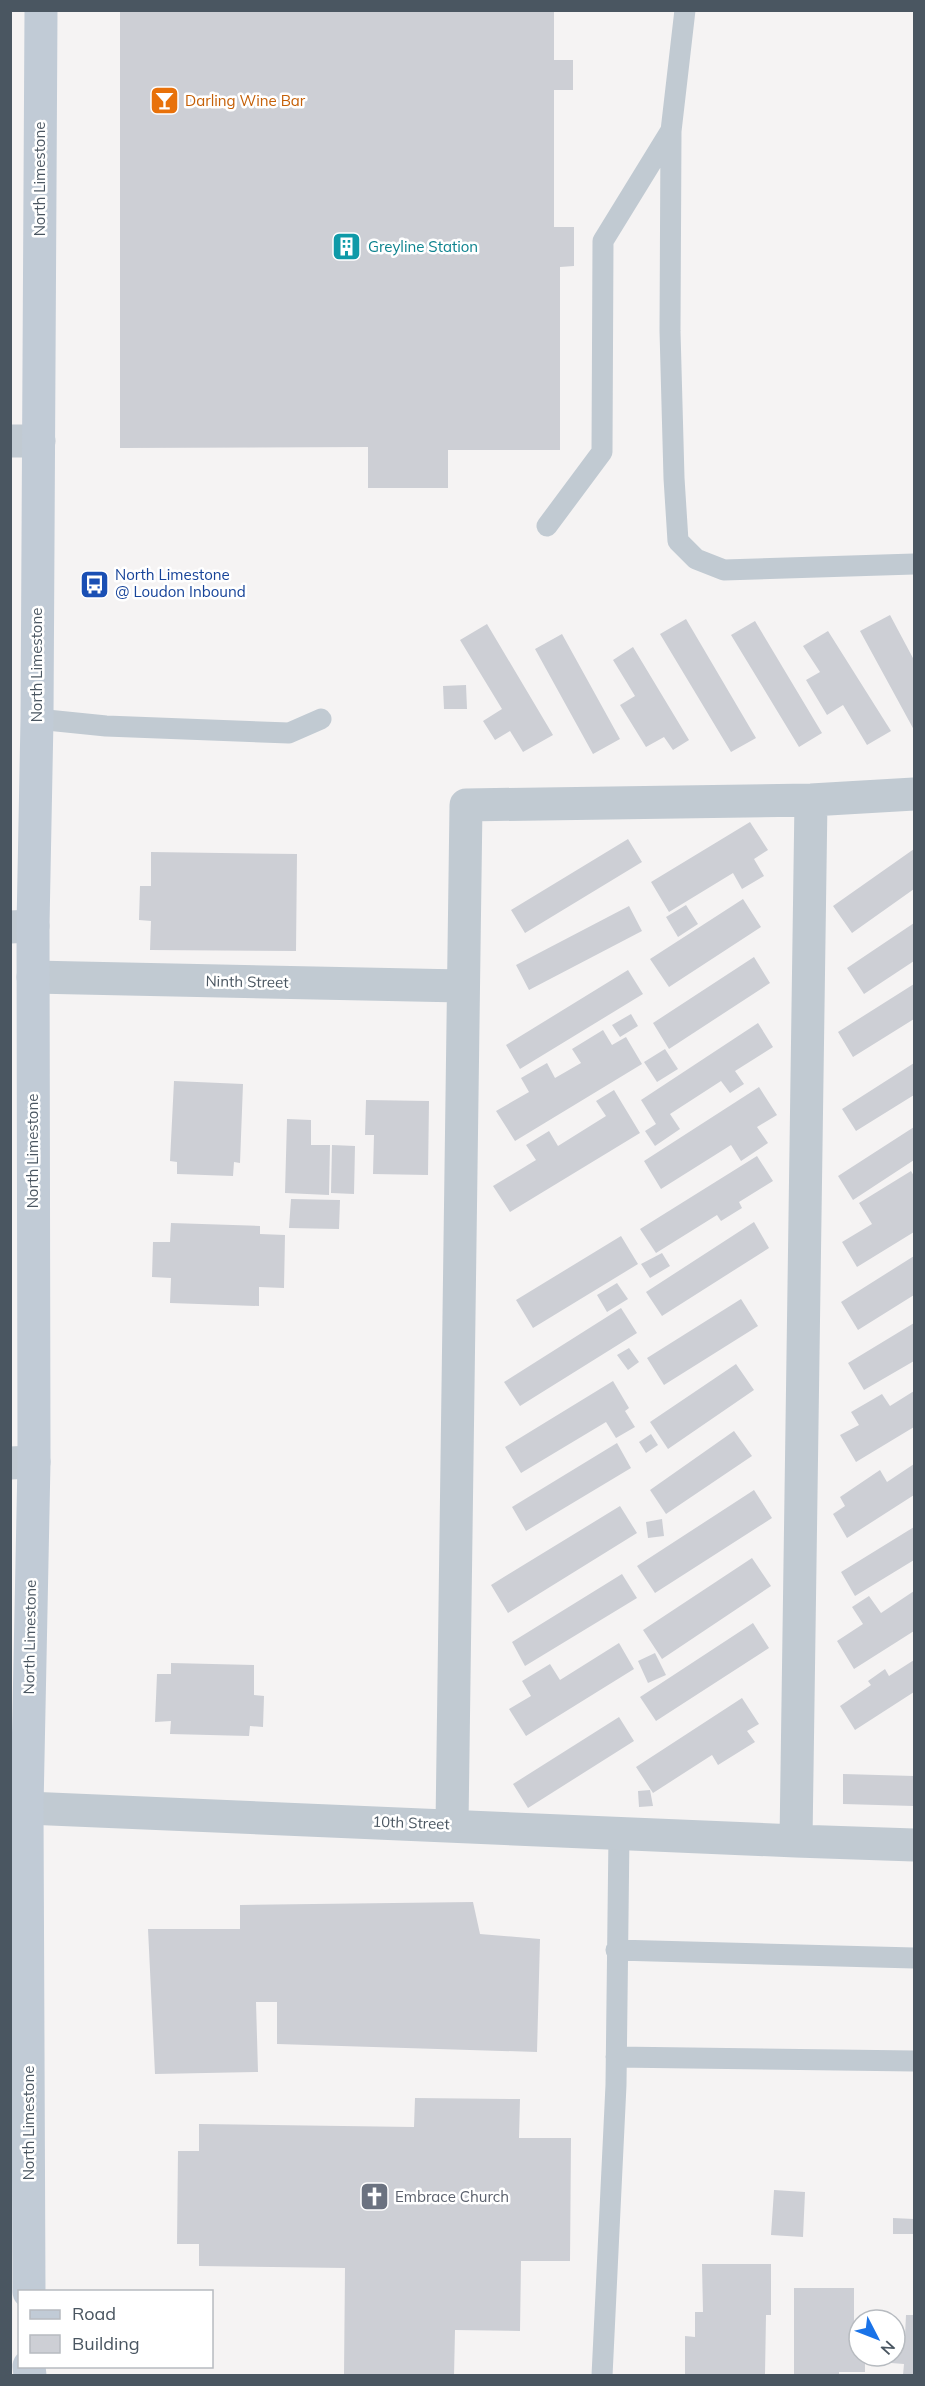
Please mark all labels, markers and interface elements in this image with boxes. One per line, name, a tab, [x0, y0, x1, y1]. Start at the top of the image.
bar icon: Darling Wine Bar	[148, 85, 180, 117]
place label: Darling Wine Bar	[185, 91, 306, 110]
street label: North Limestone	[30, 122, 49, 236]
building icon: Greyline Station	[331, 231, 363, 263]
place label: Greyline Station	[368, 237, 478, 256]
place label: North Limestone @ Loudon Inbound	[115, 565, 246, 601]
bus stop icon: North Limestone @ Loudon Inbound	[78, 568, 110, 600]
street label: North Limestone	[27, 608, 46, 722]
street label: Ninth Street	[205, 971, 289, 992]
street label: North Limestone	[23, 1094, 42, 1208]
street label: North Limestone	[19, 1579, 40, 1694]
street label: 10th Street	[372, 1812, 450, 1833]
street label: North Limestone	[19, 2066, 38, 2180]
church icon: Embrace Church	[358, 2181, 390, 2213]
place label: Embrace Church	[395, 2187, 509, 2206]
legend	[18, 2290, 213, 2368]
text: Road	[72, 2302, 116, 2325]
north arrow	[847, 2308, 907, 2368]
text: Building	[72, 2332, 140, 2355]
text: N	[877, 2337, 900, 2359]

